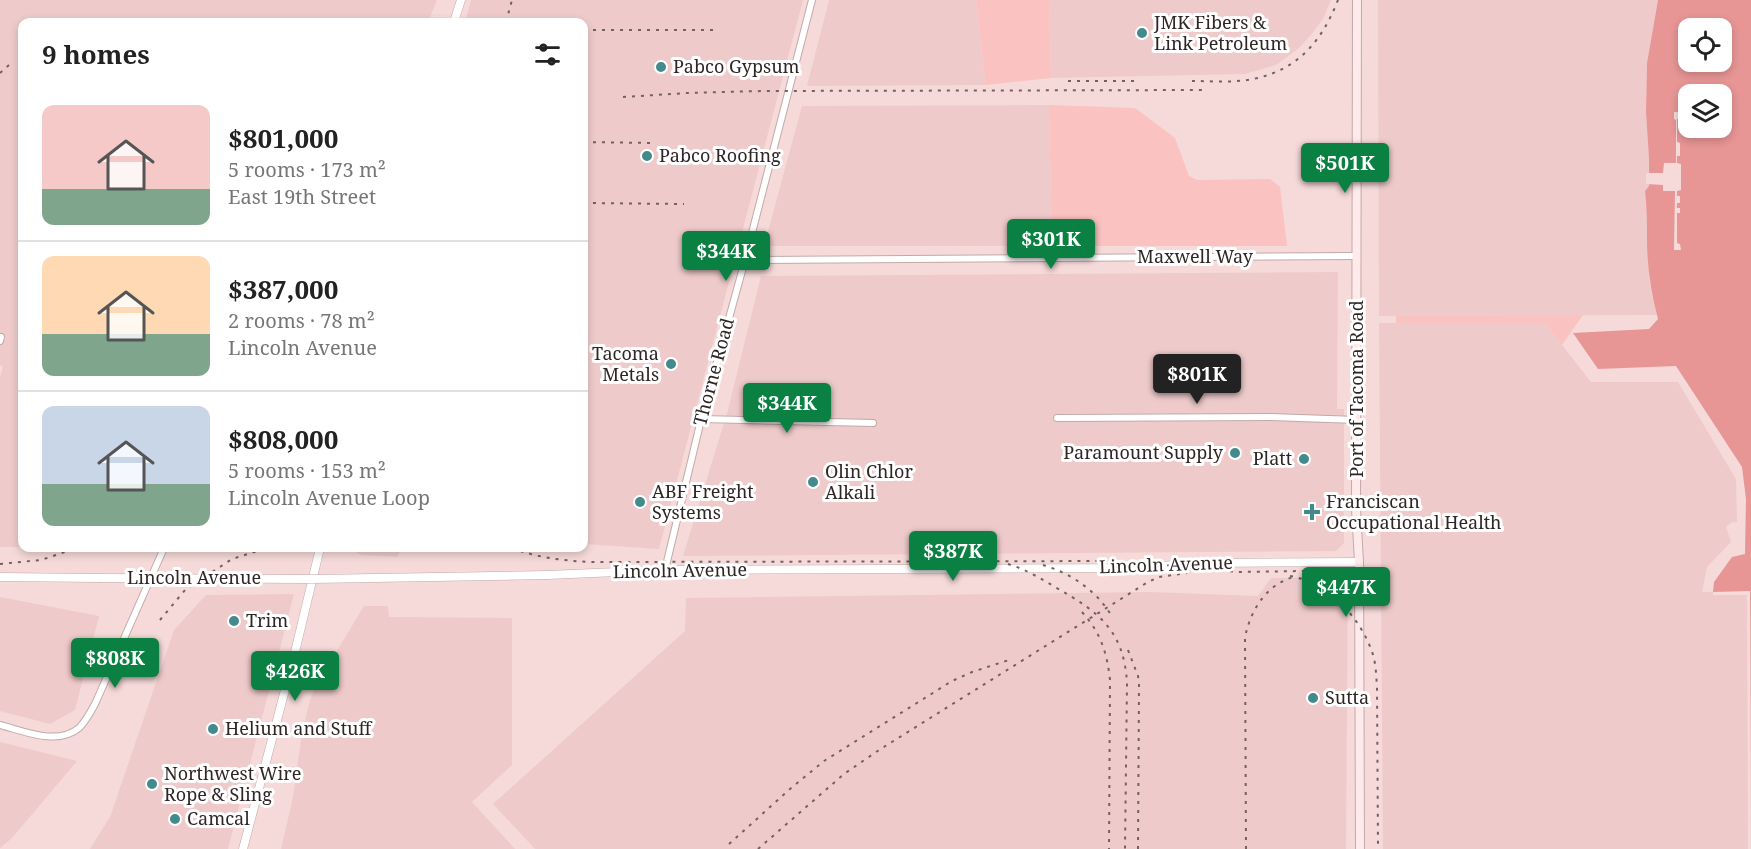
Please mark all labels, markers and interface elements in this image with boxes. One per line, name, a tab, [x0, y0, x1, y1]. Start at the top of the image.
place label: JMK Fibers & Link Petroleum	[1153, 10, 1287, 55]
map controls	[1678, 18, 1732, 138]
button: locate	[1678, 18, 1732, 72]
marker: JMK Fibers & Link Petroleum	[1135, 26, 1149, 40]
text: 9 homes	[42, 36, 150, 72]
icon: filters	[531, 38, 564, 71]
place label: Pabco Gypsum	[673, 54, 800, 78]
marker: Pabco Gypsum	[654, 60, 668, 74]
button: layers	[1678, 84, 1732, 138]
text: $801,000	[228, 120, 338, 156]
icon: home	[90, 129, 162, 201]
place label: Pabco Roofing	[659, 143, 781, 167]
pin: $501K	[1303, 143, 1387, 194]
marker: Pabco Roofing	[640, 149, 654, 163]
text: $501K	[1315, 149, 1375, 176]
text: 5 rooms · 173 m²	[228, 156, 386, 183]
text: East 19th Street	[228, 183, 376, 210]
pin: $301K	[1009, 219, 1093, 270]
text: $301K	[1021, 225, 1081, 252]
pin: $344K	[684, 231, 768, 282]
text: $344K	[696, 237, 756, 264]
street label: Maxwell Way	[1137, 244, 1254, 268]
text: $387,000	[228, 271, 338, 307]
icon: home	[90, 280, 162, 352]
street label: Port of Tacoma Road	[1344, 300, 1368, 478]
text: 2 rooms · 78 m²	[228, 307, 375, 334]
street label: Thorne Road	[687, 315, 739, 428]
text: Lincoln Avenue	[228, 334, 377, 361]
place label: Tacoma Metals	[592, 341, 659, 386]
pin: $801K	[1155, 354, 1239, 405]
marker: Tacoma Metals	[664, 357, 678, 371]
text: $801K	[1167, 360, 1227, 387]
pin: $344K	[745, 383, 829, 434]
text: $344K	[757, 389, 817, 416]
text: $808,000	[228, 421, 338, 457]
icon: home	[90, 430, 162, 502]
place label: Paramount Supply	[1063, 440, 1224, 464]
marker: Paramount Supply	[1228, 446, 1242, 460]
place label: Platt	[1253, 446, 1292, 470]
marker: Platt	[1297, 452, 1311, 466]
text: 5 rooms · 153 m²	[228, 457, 386, 484]
place label: Olin Chlor Alkali	[825, 459, 913, 504]
marker: Olin Chlor Alkali	[806, 475, 820, 489]
place label: ABF Freight Systems	[652, 479, 754, 524]
text: Lincoln Avenue Loop	[228, 484, 430, 511]
place label: Franciscan Occupational Health	[1326, 489, 1502, 534]
marker: ABF Freight Systems	[633, 495, 647, 509]
marker: Franciscan Occupational Health	[1303, 503, 1321, 521]
pin: $387K	[911, 531, 995, 582]
text: $387K	[923, 537, 983, 564]
street label: Lincoln Avenue	[1099, 550, 1233, 578]
street label: Lincoln Avenue	[613, 557, 747, 583]
street label: Lincoln Avenue	[127, 565, 261, 589]
pin: $447K	[1304, 567, 1388, 618]
text: $447K	[1316, 573, 1376, 600]
place label: Trim	[246, 608, 288, 632]
marker: Trim	[227, 614, 241, 628]
pin: $808K	[73, 638, 157, 689]
text: $808K	[85, 644, 145, 671]
pin: $426K	[253, 651, 337, 702]
text: $426K	[265, 657, 325, 684]
place label: Sutta	[1325, 685, 1369, 709]
marker: Sutta	[1306, 691, 1320, 705]
place label: Helium and Stuff	[225, 716, 372, 740]
marker: Helium and Stuff	[206, 722, 220, 736]
place label: Northwest Wire Rope & Sling	[164, 761, 301, 806]
marker: Northwest Wire Rope & Sling	[145, 777, 159, 791]
place label: Camcal	[187, 806, 250, 830]
marker: Camcal	[168, 812, 182, 826]

